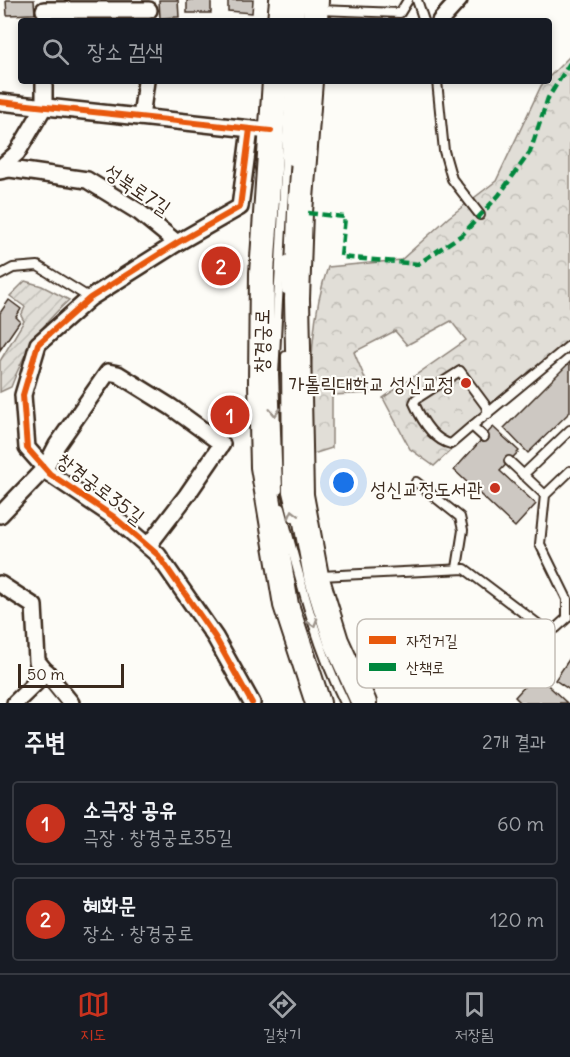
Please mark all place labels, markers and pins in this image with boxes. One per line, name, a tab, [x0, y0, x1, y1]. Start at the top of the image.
pin: 2	[202, 244, 240, 288]
place label: 가톨릭대학교 성신교정	[288, 371, 454, 396]
marker: 가톨릭대학교 성신교정	[459, 376, 473, 390]
pin: 1	[210, 392, 250, 438]
place label: 성신교정도서관	[370, 476, 483, 501]
marker: 성신교정도서관	[488, 481, 502, 495]

